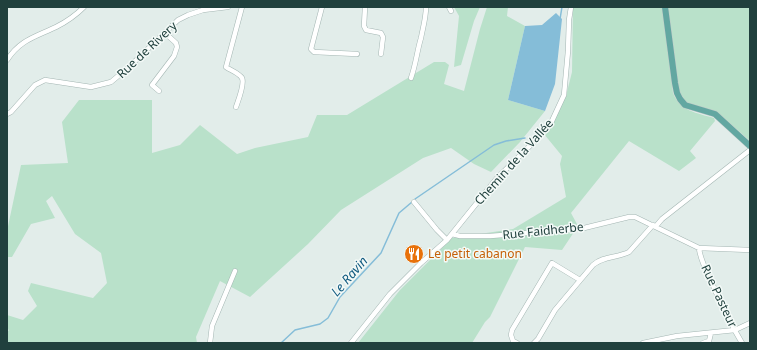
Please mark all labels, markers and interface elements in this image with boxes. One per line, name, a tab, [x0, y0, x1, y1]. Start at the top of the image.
street label: Rue de Rivery	[113, 17, 181, 82]
street label: Chemin de la Vallée	[470, 115, 557, 208]
street label: Rue Faidherbe	[502, 218, 585, 243]
restaurant icon: Le petit cabanon	[403, 243, 425, 265]
place label: Le petit cabanon	[428, 245, 522, 262]
water label: Le Ravin	[327, 252, 371, 300]
street label: Rue Pasteur	[697, 261, 742, 330]

